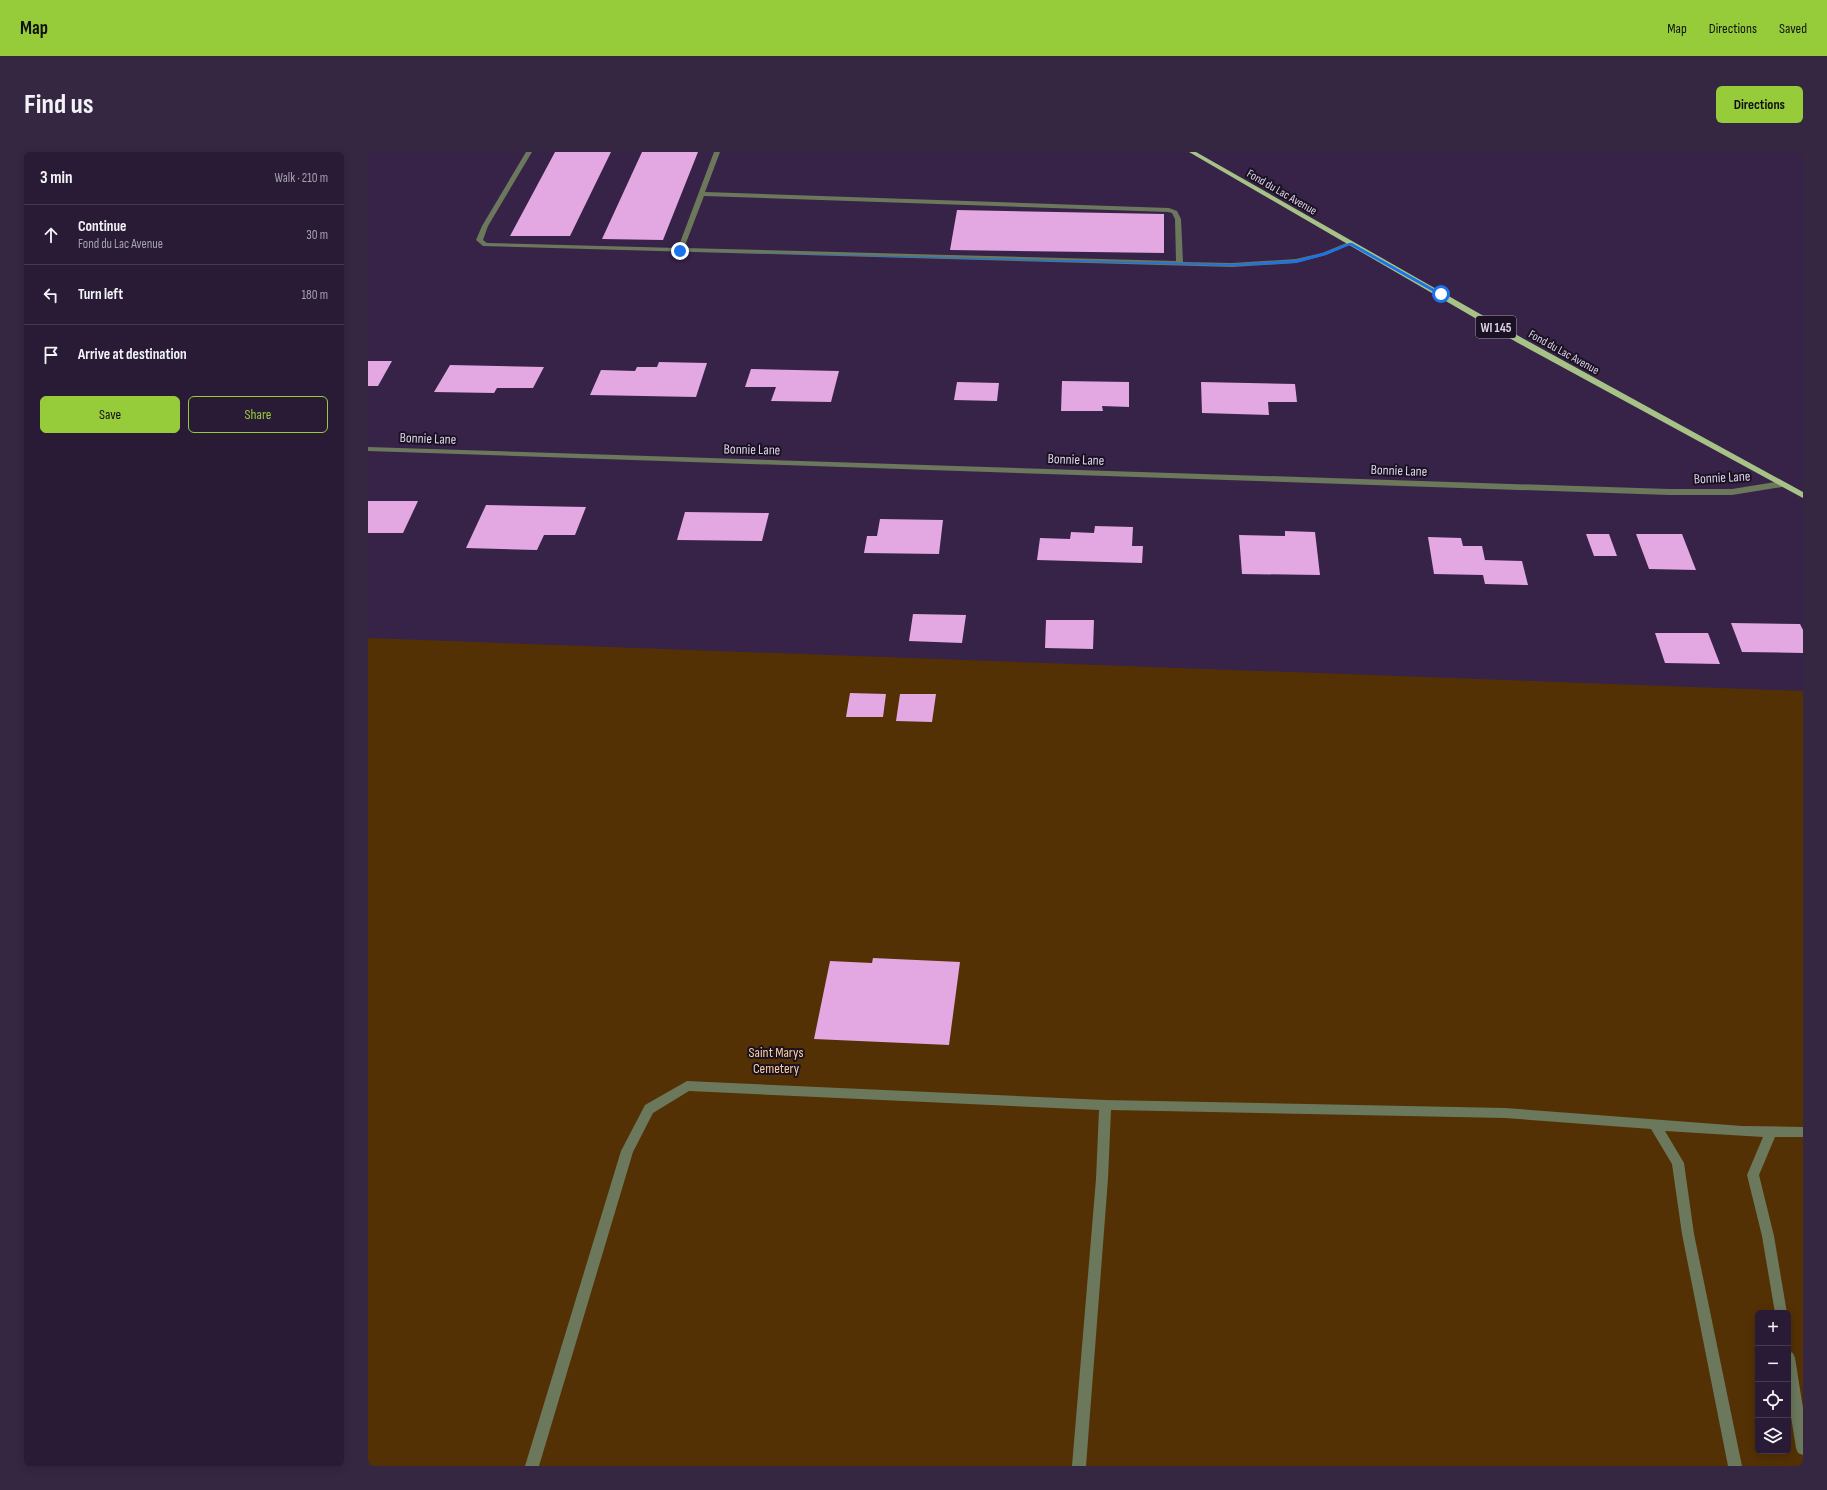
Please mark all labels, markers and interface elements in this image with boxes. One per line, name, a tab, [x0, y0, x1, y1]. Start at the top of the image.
text: Map	[20, 17, 48, 40]
text: Map	[1667, 20, 1687, 37]
text: Directions	[1709, 20, 1757, 37]
text: Saved	[1779, 20, 1807, 37]
button: Directions	[1716, 86, 1803, 123]
text: Find us	[24, 88, 93, 121]
street label: Fond du Lac Avenue	[1244, 166, 1320, 219]
text: 3 min	[40, 168, 73, 188]
text: Walk · 210 m	[275, 170, 328, 186]
text: Continue	[78, 217, 127, 236]
icon: ahead	[40, 224, 62, 246]
text: 30 m	[306, 227, 328, 243]
text: Fond du Lac Avenue	[78, 236, 163, 252]
route end	[671, 242, 689, 260]
icon: left	[40, 284, 62, 306]
text: Turn left	[78, 285, 123, 304]
route start	[1432, 285, 1450, 303]
text: 180 m	[302, 287, 328, 303]
road number: WI 145	[1476, 316, 1516, 338]
street label: Fond du Lac Avenue	[1526, 327, 1602, 378]
icon: arrive	[40, 344, 62, 366]
text: Arrive at destination	[78, 345, 187, 364]
button: Save	[40, 396, 180, 433]
button: Share	[188, 396, 328, 433]
street label: Bonnie Lane	[399, 429, 457, 448]
street label: Bonnie Lane	[724, 441, 780, 458]
street label: Bonnie Lane	[1047, 450, 1105, 469]
street label: Bonnie Lane	[1370, 461, 1428, 480]
street label: Bonnie Lane	[1693, 468, 1751, 487]
park label: Saint Marys Cemetery	[749, 1044, 803, 1077]
map controls	[1755, 1310, 1791, 1454]
button: +	[1755, 1310, 1791, 1346]
button: −	[1755, 1346, 1791, 1382]
button: locate	[1755, 1382, 1791, 1418]
button: layers	[1755, 1418, 1791, 1454]

